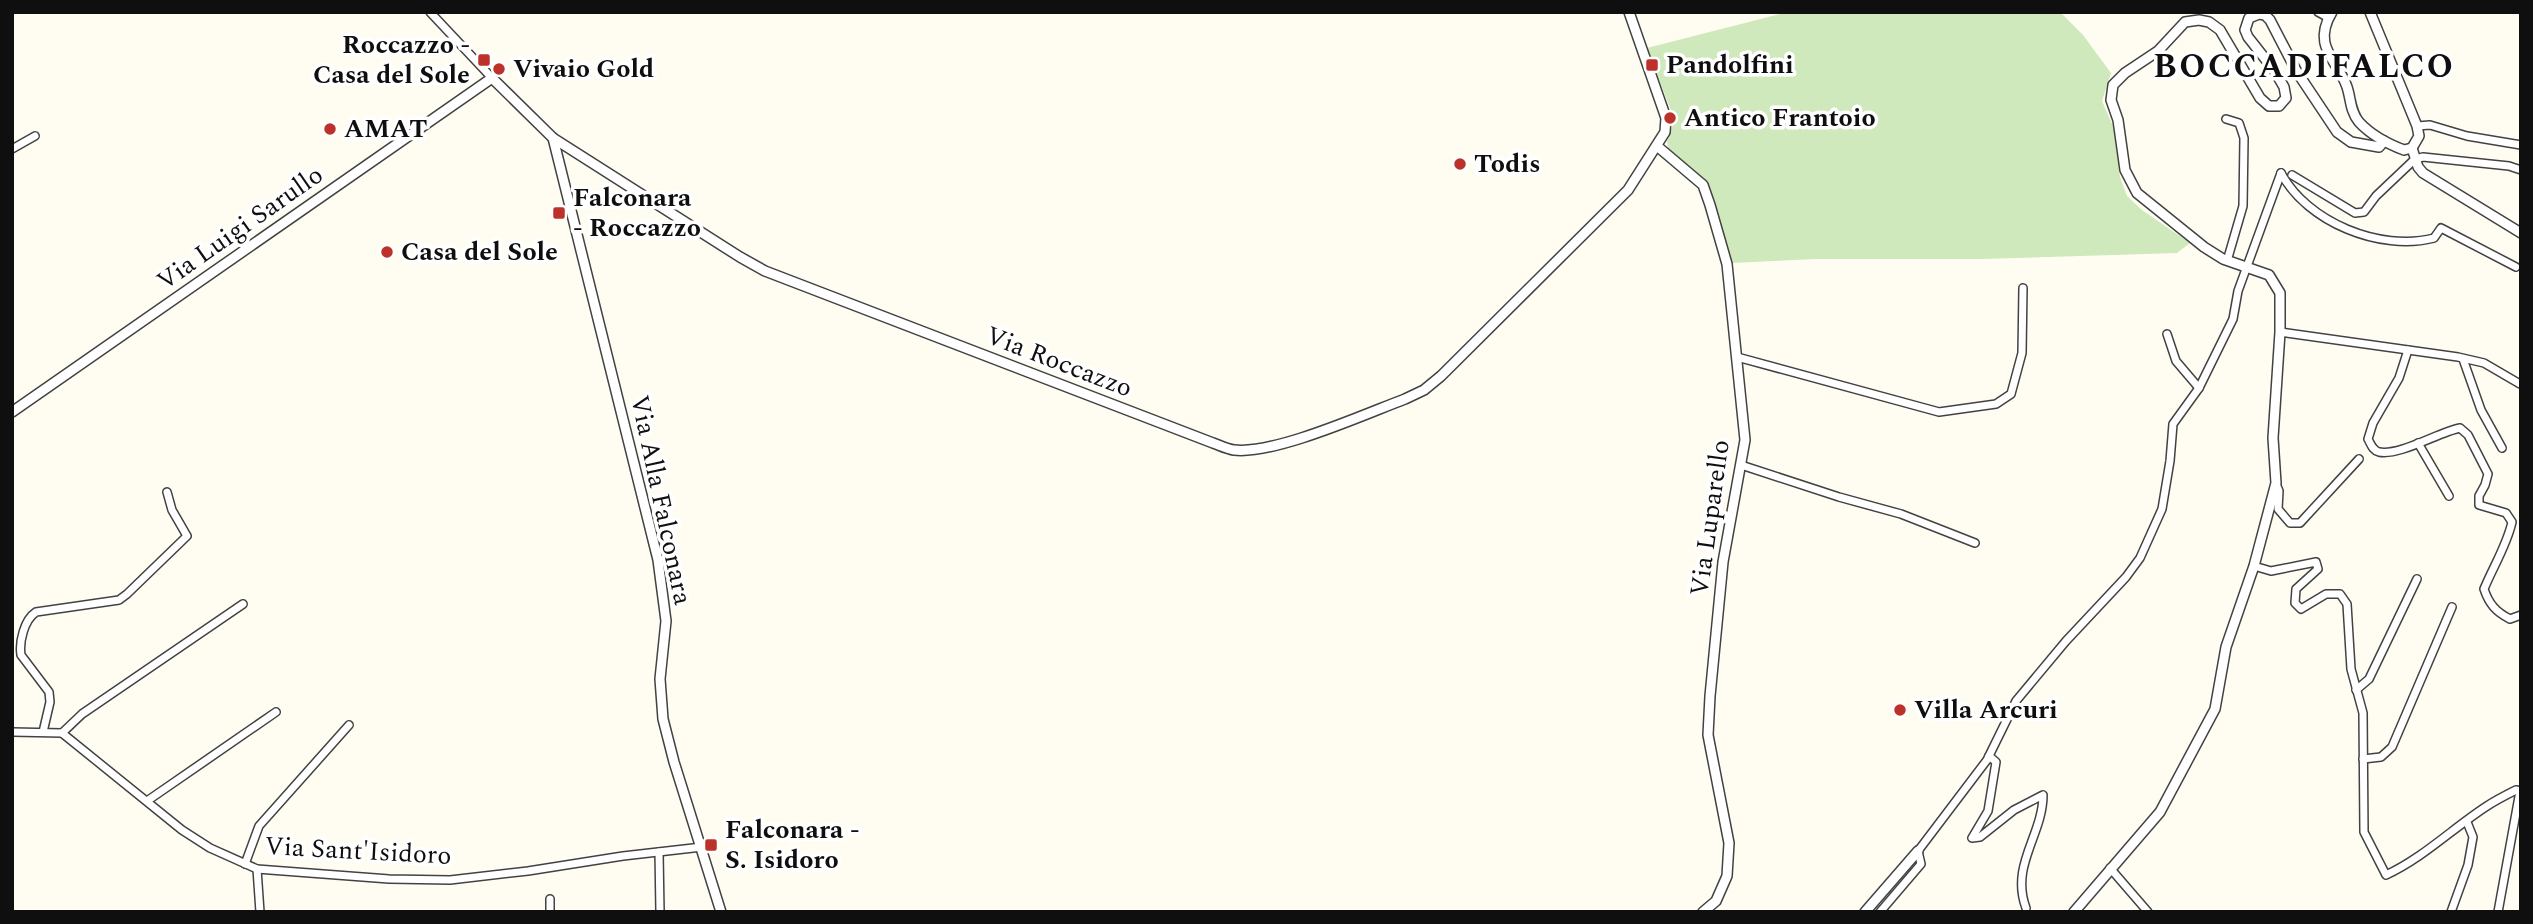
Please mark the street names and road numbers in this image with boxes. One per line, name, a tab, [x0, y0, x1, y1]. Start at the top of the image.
street label: Via Luigi Sarullo	[148, 155, 332, 301]
street label: Via Roccazzo	[980, 316, 1138, 408]
street label: Via Alla Falconara	[619, 391, 703, 609]
street label: Via Luparello	[1679, 437, 1741, 599]
street label: Via Sant'Isidoro	[264, 826, 452, 876]

